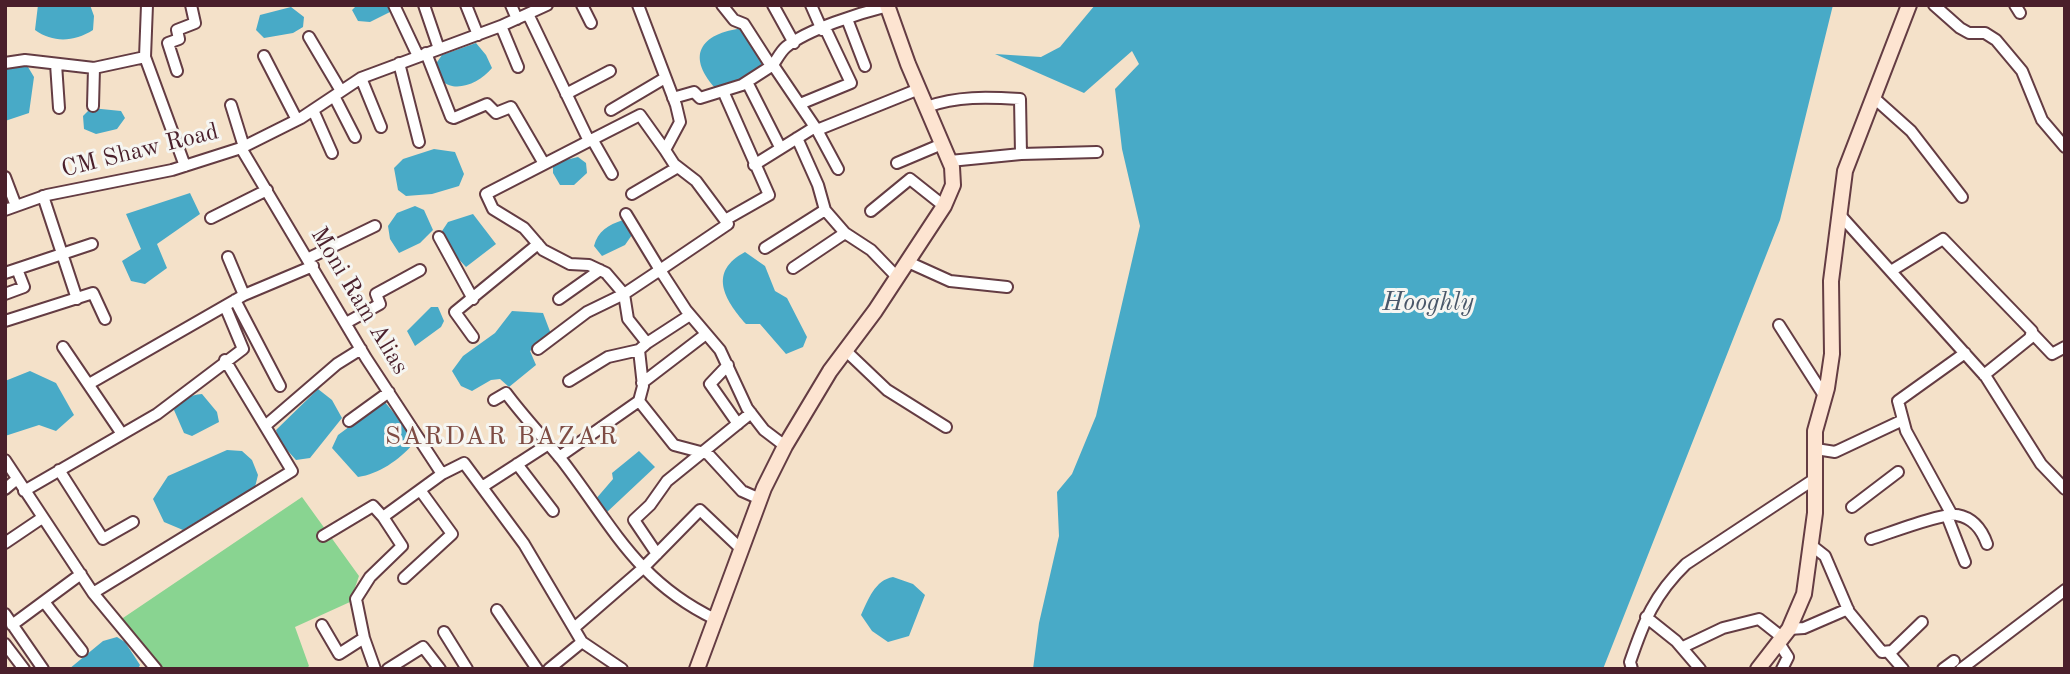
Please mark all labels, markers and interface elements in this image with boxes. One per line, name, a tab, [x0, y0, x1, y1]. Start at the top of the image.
street label: CM Shaw Road	[58, 118, 222, 184]
street label: Moni Ram Alias	[304, 222, 414, 380]
water label: Hooghly	[1382, 287, 1474, 319]
district label: SARDAR BAZAR	[386, 421, 618, 453]

